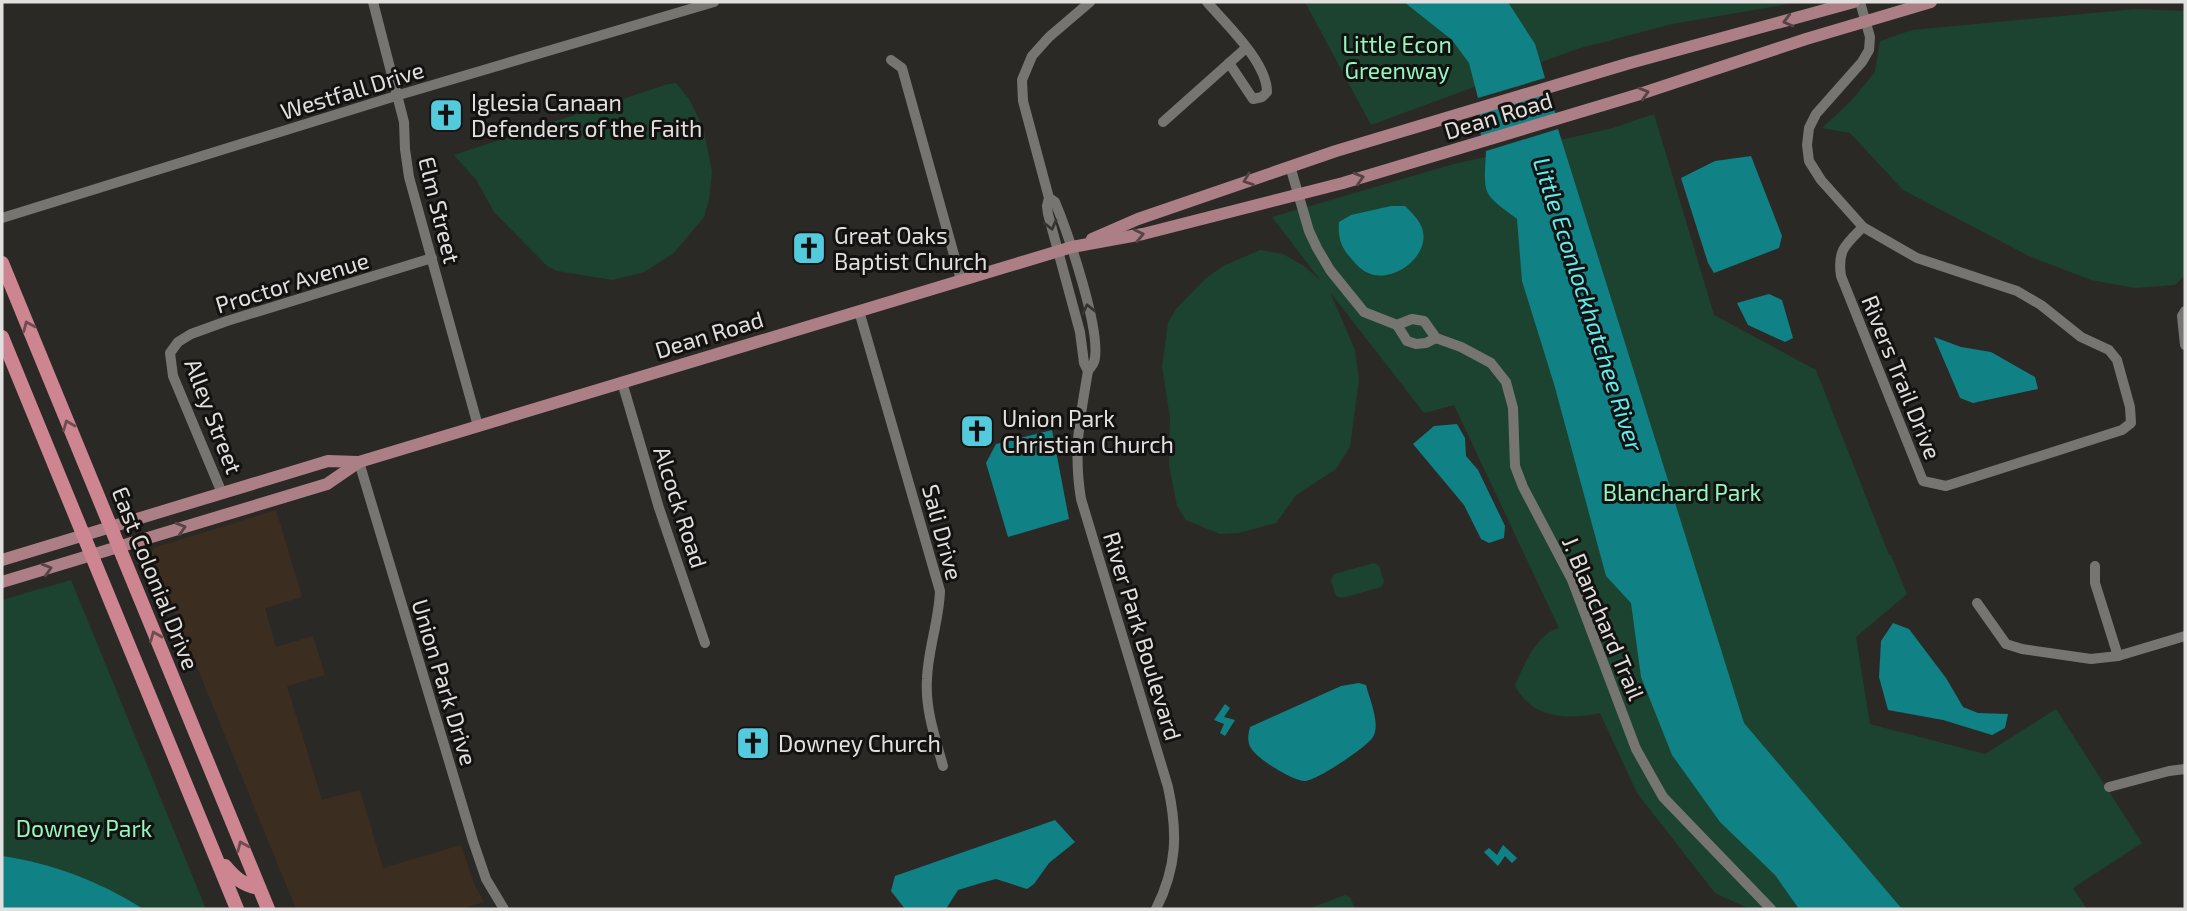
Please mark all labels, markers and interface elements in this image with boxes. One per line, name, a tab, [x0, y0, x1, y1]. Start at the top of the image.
one-way arrow	[1783, 13, 1795, 27]
park label: Little Econ Greenway	[1342, 30, 1452, 84]
street label: Westfall Drive	[277, 55, 427, 125]
street label: Dean Road	[1440, 85, 1556, 145]
one-way arrow	[1638, 87, 1650, 101]
place label: Iglesia Canaan Defenders of the Faith	[471, 88, 702, 142]
church icon: Iglesia Canaan Defenders of the Faith	[427, 96, 465, 134]
water label: Little Econlockhatchee River	[1528, 153, 1650, 455]
street label: Elm Street	[413, 154, 467, 266]
one-way arrow	[1242, 172, 1254, 186]
one-way arrow	[1353, 172, 1365, 187]
one-way arrow	[1043, 219, 1057, 231]
place label: Great Oaks Baptist Church	[834, 221, 987, 275]
one-way arrow	[1133, 228, 1145, 243]
church icon: Great Oaks Baptist Church	[790, 229, 828, 267]
street label: Proctor Avenue	[212, 245, 372, 319]
street label: Rivers Trail Drive	[1856, 291, 1948, 463]
one-way arrow	[1082, 303, 1096, 315]
street label: Dean Road	[651, 304, 767, 364]
one-way arrow	[22, 321, 36, 334]
street label: Alley Street	[179, 355, 249, 478]
place label: Union Park Christian Church	[1002, 404, 1174, 458]
church icon: Union Park Christian Church	[958, 412, 996, 450]
one-way arrow	[63, 420, 77, 432]
street label: Alcock Road	[648, 443, 714, 571]
park label: Blanchard Park	[1603, 478, 1762, 506]
street label: Sali Drive	[917, 481, 969, 583]
street label: East Colonial Drive	[107, 482, 205, 674]
one-way arrow	[175, 522, 187, 537]
street label: River Park Boulevard	[1098, 528, 1188, 744]
street label: J. Blanchard Trail	[1557, 532, 1651, 704]
one-way arrow	[41, 562, 53, 577]
street label: Union Park Drive	[406, 595, 484, 769]
one-way arrow	[149, 630, 163, 643]
church icon: Downey Church	[734, 724, 772, 762]
place label: Downey Church	[778, 729, 941, 757]
park label: Downey Park	[16, 814, 153, 842]
one-way arrow	[236, 841, 250, 853]

